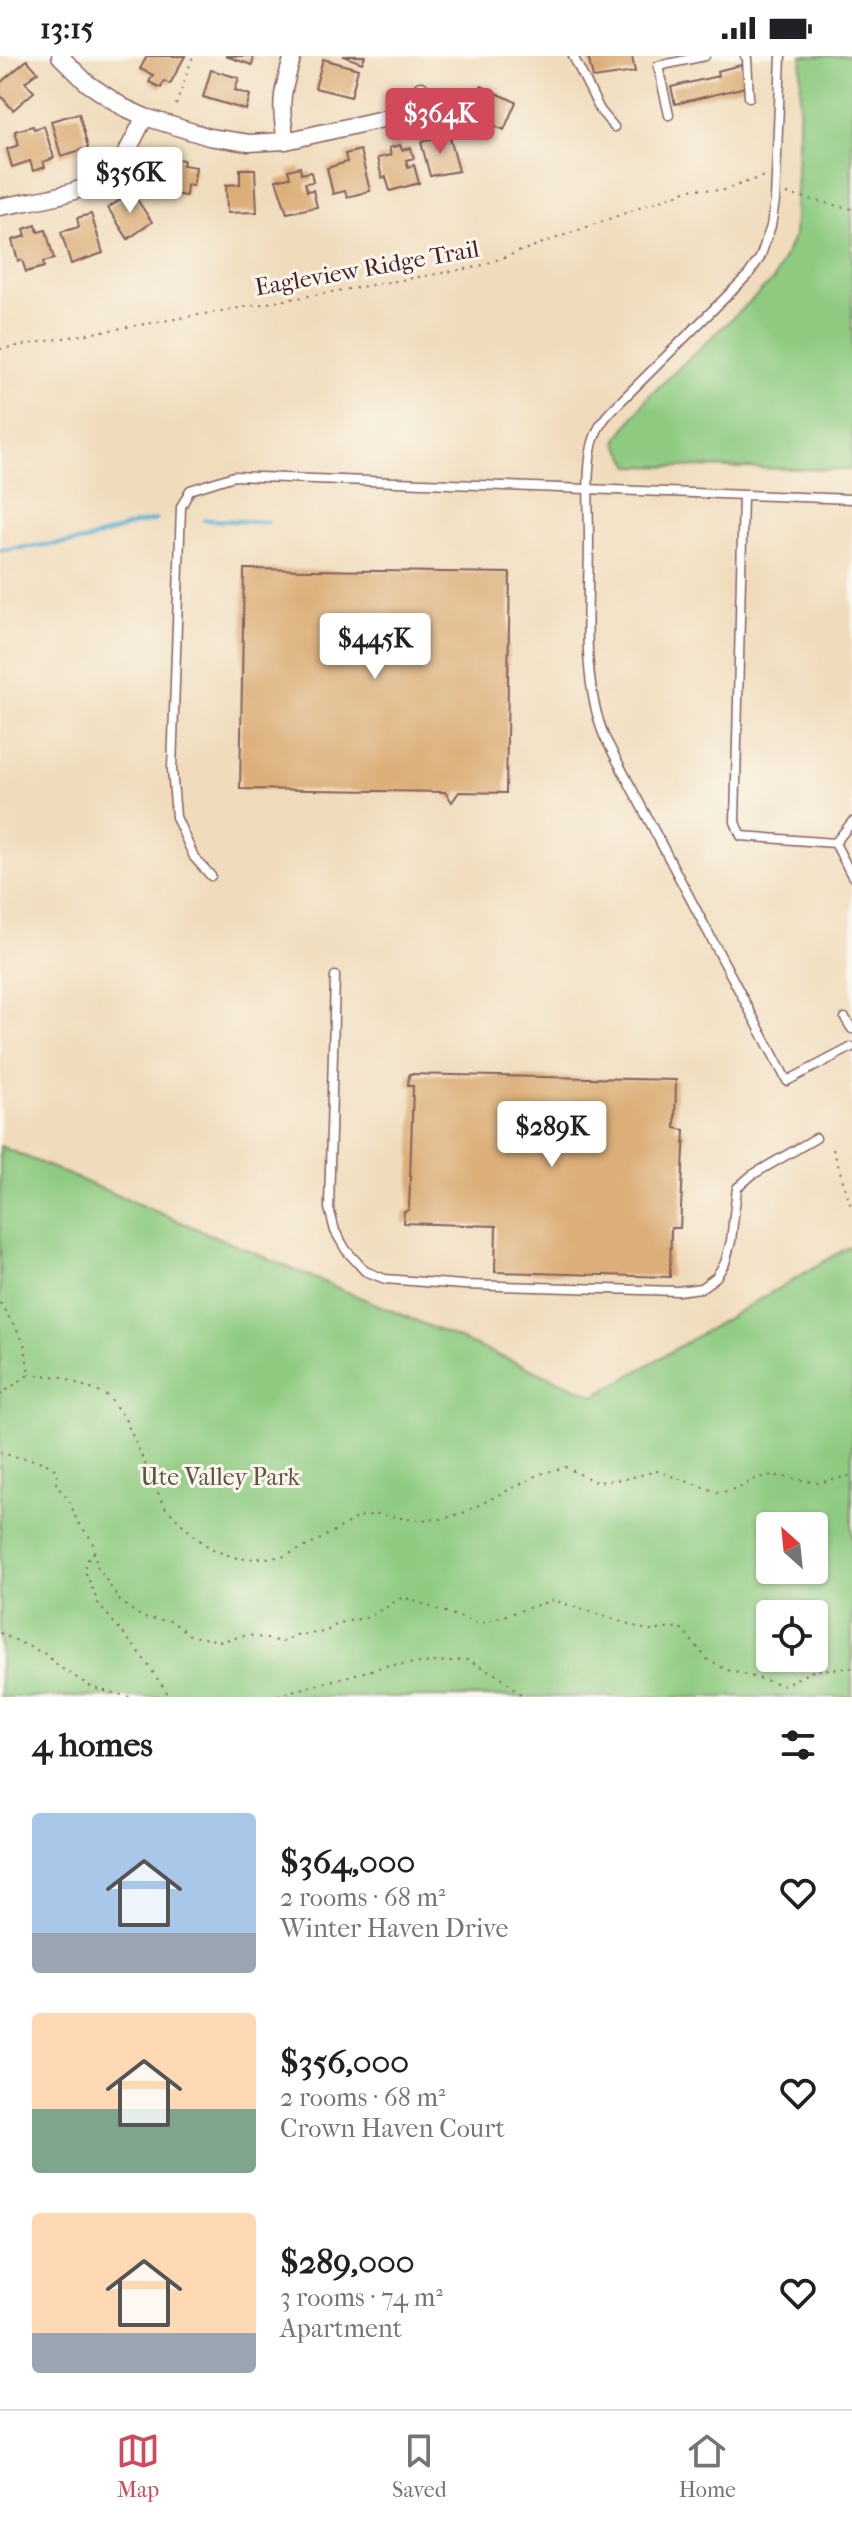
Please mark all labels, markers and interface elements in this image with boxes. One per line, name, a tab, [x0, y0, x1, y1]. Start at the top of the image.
text: 13:15	[40, 11, 94, 46]
pin: $364K	[384, 88, 496, 156]
text: $364K	[403, 98, 477, 129]
pin: $356K	[74, 147, 186, 215]
text: $356K	[95, 157, 165, 188]
street label: Eagleview Ridge Trail	[253, 234, 482, 302]
pin: $445K	[319, 613, 431, 681]
text: $445K	[338, 623, 412, 654]
pin: $289K	[496, 1101, 608, 1169]
text: $289K	[515, 1111, 589, 1142]
park label: Ute Valley Park	[140, 1463, 300, 1491]
north arrow	[756, 1512, 828, 1584]
map controls	[756, 1512, 828, 1672]
button: locate	[756, 1600, 828, 1672]
icon: filters	[776, 1723, 820, 1767]
text: 4 homes	[32, 1725, 153, 1765]
text: $364,000	[280, 1842, 415, 1882]
icon: home	[96, 1845, 192, 1941]
icon: heart	[776, 1871, 820, 1915]
text: 2 rooms · 68 m²	[280, 1882, 445, 1913]
text: Winter Haven Drive	[280, 1913, 508, 1944]
text: $356,000	[280, 2042, 409, 2082]
icon: home	[96, 2045, 192, 2141]
icon: heart	[776, 2071, 820, 2115]
text: 2 rooms · 68 m²	[280, 2082, 445, 2113]
text: Crown Haven Court	[280, 2113, 505, 2144]
text: $289,000	[280, 2242, 414, 2282]
icon: home	[96, 2245, 192, 2341]
icon: heart	[776, 2271, 820, 2315]
text: 3 rooms · 74 m²	[280, 2282, 443, 2313]
text: Apartment	[280, 2313, 402, 2344]
tab: Map	[116, 2429, 160, 2503]
tab: Saved	[392, 2429, 447, 2503]
tab: Home	[679, 2429, 736, 2503]

